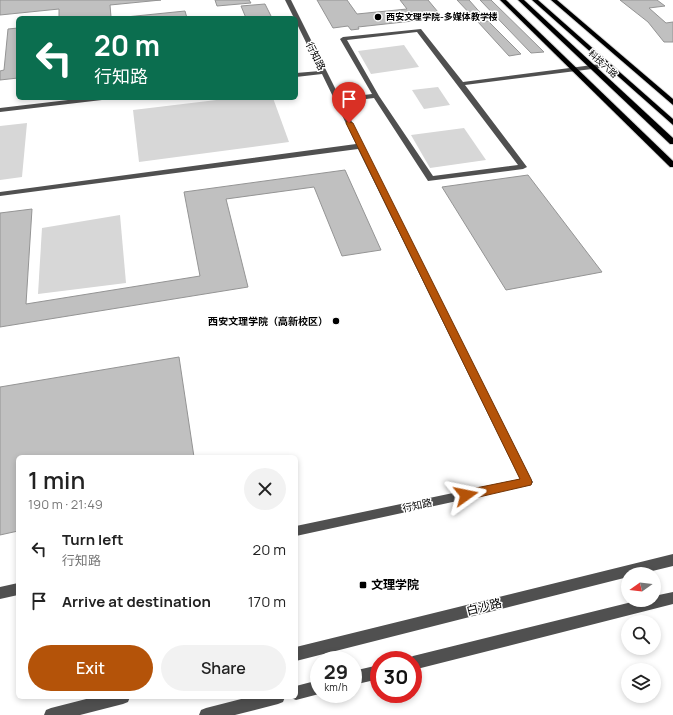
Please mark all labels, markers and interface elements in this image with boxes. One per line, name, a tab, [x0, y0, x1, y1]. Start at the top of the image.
place label: 西安文理学院-多媒体教学楼	[386, 10, 498, 23]
marker: 西安文理学院-多媒体教学楼	[373, 12, 383, 22]
text: 20 m	[94, 26, 160, 64]
icon: left	[28, 32, 80, 84]
street label: 行知路	[303, 39, 329, 73]
street label: 科技六路	[586, 47, 621, 81]
text: 行知路	[94, 64, 148, 88]
pin	[332, 82, 366, 123]
icon: arrive	[338, 88, 360, 110]
place label: 西安文理学院（高新校区）	[208, 314, 328, 328]
marker: 西安文理学院（高新校区）	[331, 316, 341, 326]
text: 1 min	[28, 463, 85, 496]
button: close	[244, 468, 286, 510]
position arrow	[445, 474, 487, 516]
text: 190 m · 21:49	[28, 495, 103, 513]
street label: 行知路	[401, 495, 433, 515]
text: Turn left	[62, 529, 124, 550]
icon: left	[28, 538, 50, 560]
text: 20 m	[253, 539, 286, 560]
text: 行知路	[62, 551, 101, 569]
north arrow	[621, 567, 661, 607]
map controls	[621, 567, 661, 703]
place label: 文理学院	[371, 576, 419, 593]
marker: 文理学院	[358, 580, 368, 590]
icon: arrive	[28, 590, 50, 612]
text: Arrive at destination	[62, 591, 211, 612]
text: 170 m	[248, 591, 286, 612]
street label: 白沙路	[464, 594, 503, 619]
button: search	[621, 615, 661, 655]
button: Exit	[28, 645, 153, 691]
button: Share	[161, 645, 286, 691]
speed limit sign: 30	[370, 651, 422, 703]
text: 29	[324, 658, 348, 685]
button: layers	[621, 663, 661, 703]
text: km/h	[324, 680, 348, 694]

